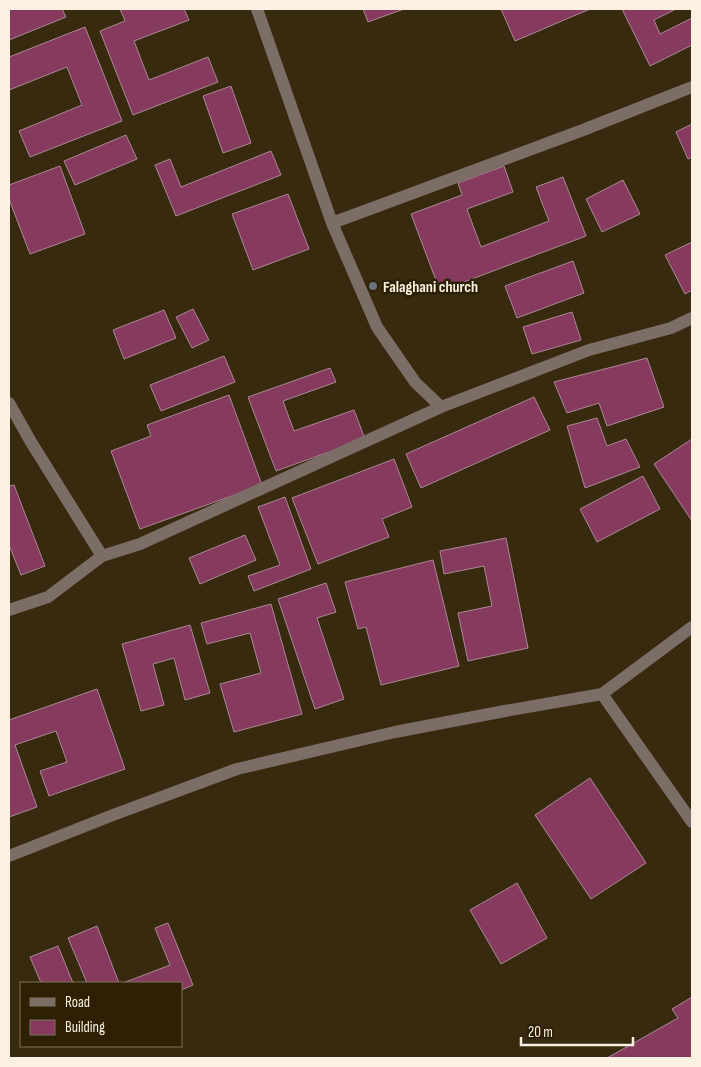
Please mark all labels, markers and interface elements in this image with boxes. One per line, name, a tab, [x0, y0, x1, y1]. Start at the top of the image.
place label: Falaghani church	[383, 278, 478, 297]
marker: Falaghani church	[367, 280, 379, 292]
legend	[20, 982, 182, 1047]
text: Road	[65, 993, 90, 1012]
scale bar	[521, 1014, 634, 1046]
text: Building	[65, 1018, 105, 1037]
text: 20 m	[528, 1023, 553, 1042]

